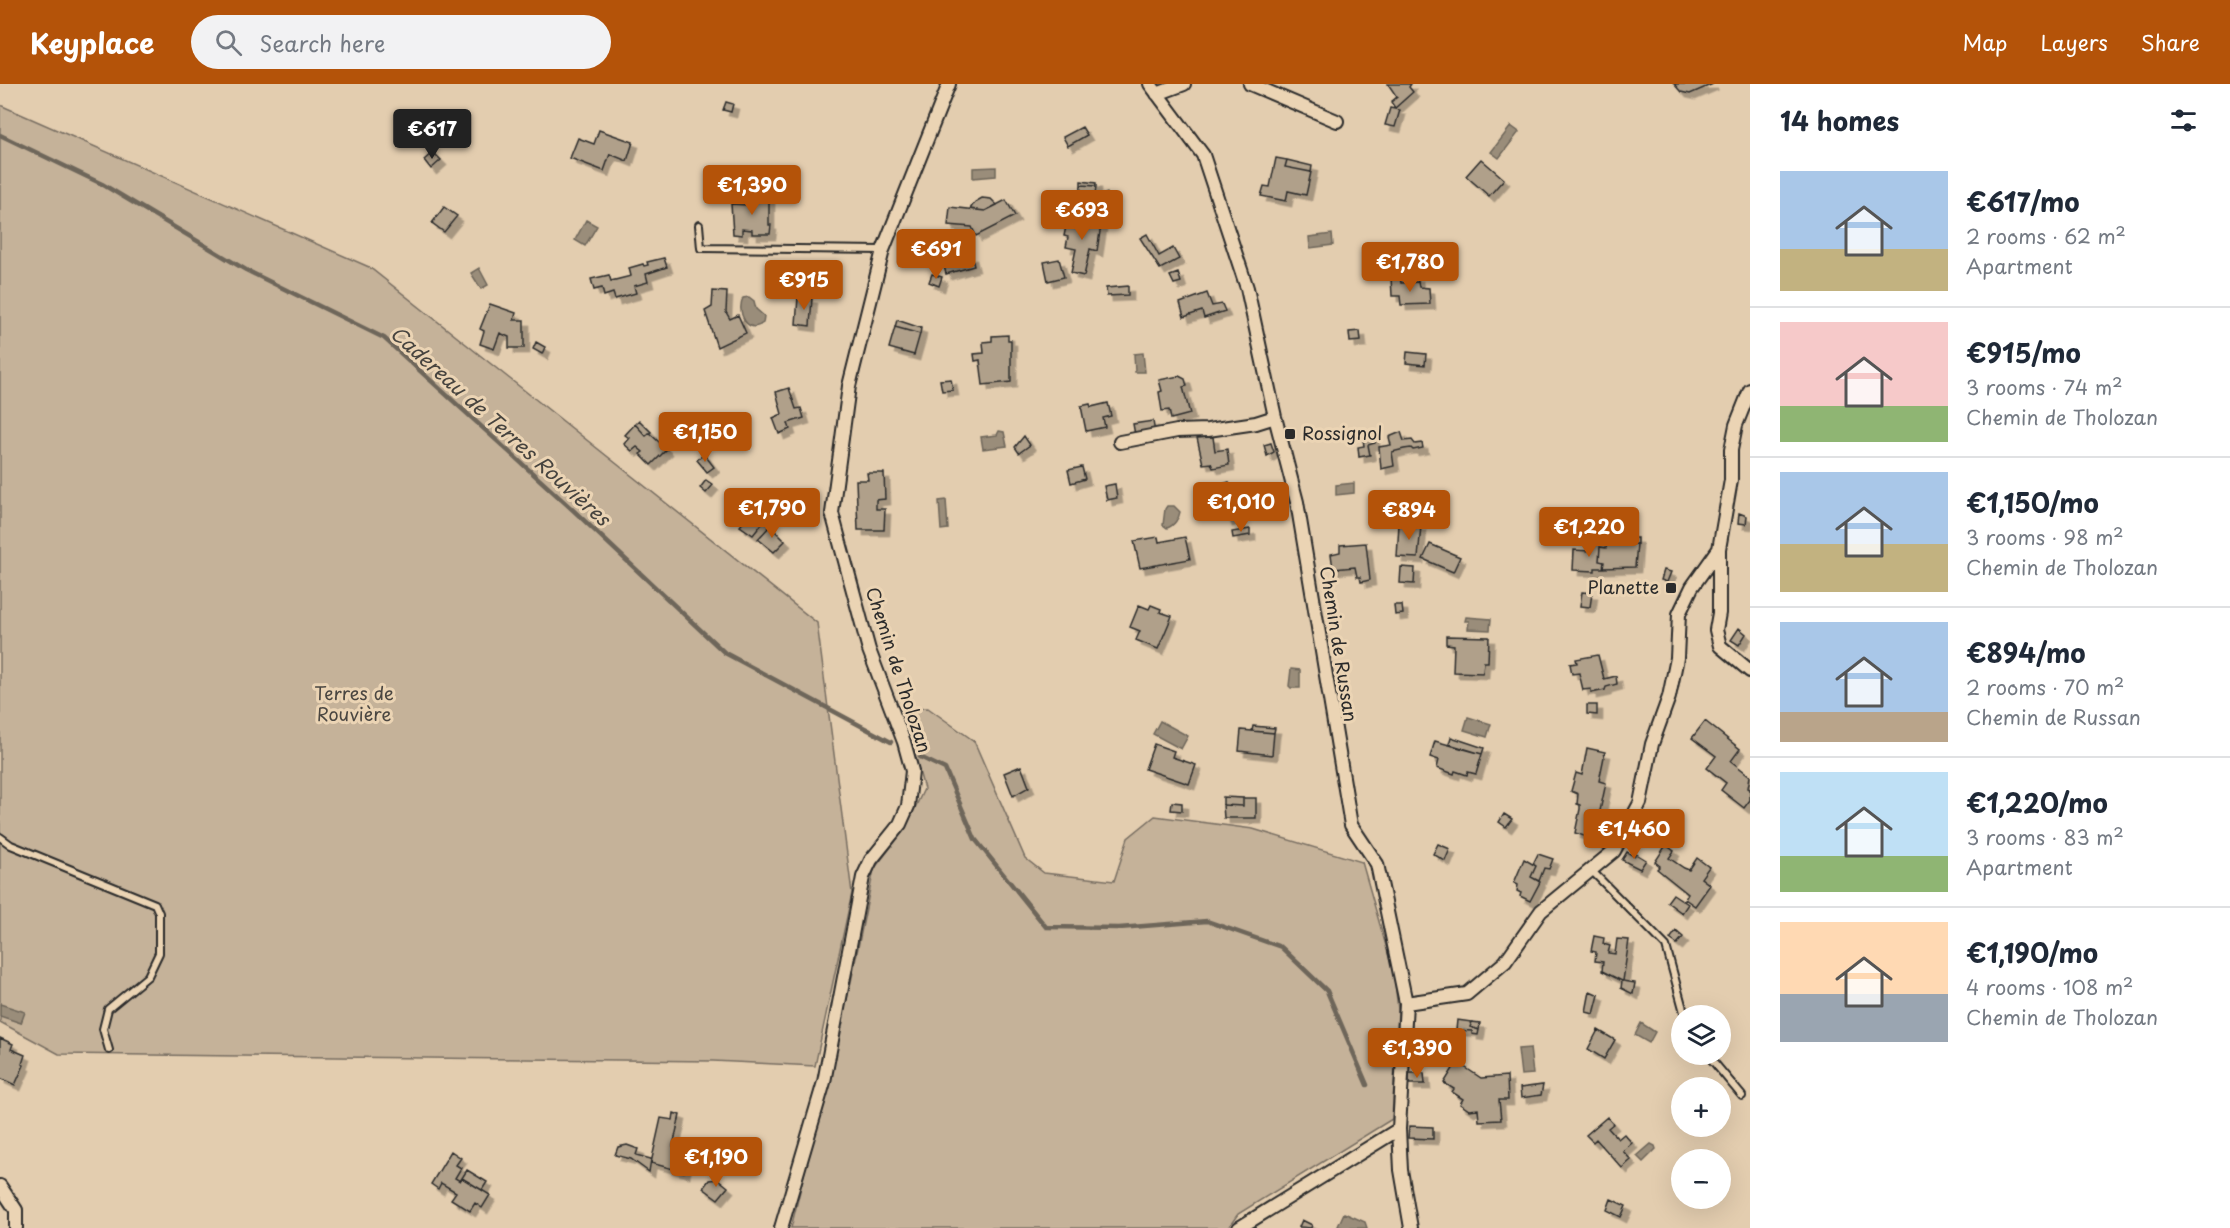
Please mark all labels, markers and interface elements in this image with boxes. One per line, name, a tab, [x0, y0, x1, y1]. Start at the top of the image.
search box	[191, 15, 611, 69]
text: Keyplace	[30, 21, 155, 64]
icon: search	[212, 26, 245, 59]
text: Search here	[260, 26, 385, 59]
text: Map	[1963, 26, 2007, 58]
text: Layers	[2040, 26, 2108, 58]
text: Share	[2141, 26, 2200, 58]
text: 14 homes	[1780, 101, 1899, 140]
icon: filters	[2167, 104, 2200, 137]
pin: €617	[396, 109, 468, 160]
text: €617	[407, 113, 457, 143]
pin: €1,390	[703, 165, 801, 216]
text: €1,390	[717, 169, 787, 199]
text: €617/mo	[1966, 182, 2080, 221]
pin: €693	[1046, 190, 1118, 241]
text: €693	[1055, 194, 1109, 224]
icon: home	[1828, 195, 1900, 267]
text: 2 rooms · 62 m²	[1966, 221, 2126, 251]
pin: €691	[900, 229, 972, 280]
text: €691	[911, 233, 961, 263]
pin: €1,780	[1361, 242, 1459, 293]
text: €1,780	[1376, 246, 1444, 276]
text: Apartment	[1966, 251, 2073, 281]
pin: €915	[768, 260, 840, 311]
text: €915	[779, 264, 829, 294]
water label: Cadereau de Terres Rouvières	[384, 318, 619, 534]
text: €915/mo	[1966, 333, 2081, 372]
icon: home	[1828, 346, 1900, 418]
text: 3 rooms · 74 m²	[1966, 372, 2123, 402]
text: Chemin de Tholozan	[1966, 402, 2158, 432]
pin: €1,150	[656, 412, 754, 463]
text: €1,150	[673, 416, 737, 446]
place label: Rossignol	[1302, 419, 1382, 446]
marker: Rossignol	[1283, 427, 1297, 441]
pin: €1,010	[1192, 482, 1290, 533]
text: €1,150/mo	[1966, 483, 2099, 522]
text: €1,010	[1207, 486, 1275, 516]
pin: €1,790	[723, 488, 821, 539]
pin: €894	[1373, 490, 1445, 541]
text: €1,790	[738, 492, 806, 522]
text: €894	[1382, 494, 1436, 524]
icon: home	[1828, 496, 1900, 568]
pin: €1,220	[1540, 507, 1638, 558]
text: €1,220	[1553, 511, 1625, 541]
text: 3 rooms · 98 m²	[1966, 522, 2124, 552]
text: Chemin de Tholozan	[1966, 552, 2158, 582]
street label: Chemin de Russan	[1314, 564, 1365, 724]
place label: Planette	[1588, 573, 1659, 600]
marker: Planette	[1664, 581, 1678, 595]
street label: Chemin de Tholozan	[860, 583, 939, 756]
text: €894/mo	[1966, 633, 2086, 672]
icon: home	[1828, 646, 1900, 718]
text: 2 rooms · 70 m²	[1966, 672, 2124, 702]
park label: Terres de Rouvière	[314, 679, 394, 727]
text: Chemin de Russan	[1966, 702, 2141, 732]
text: €1,220/mo	[1966, 783, 2108, 822]
icon: home	[1828, 796, 1900, 868]
pin: €1,460	[1585, 809, 1683, 860]
text: €1,460	[1598, 813, 1670, 843]
text: 3 rooms · 83 m²	[1966, 822, 2124, 852]
text: Apartment	[1966, 852, 2073, 882]
text: €1,190/mo	[1966, 933, 2098, 972]
icon: home	[1828, 946, 1900, 1018]
text: 4 rooms · 108 m²	[1966, 972, 2133, 1002]
text: Chemin de Tholozan	[1966, 1002, 2158, 1032]
map controls	[1671, 1005, 1731, 1209]
button: layers	[1671, 1005, 1731, 1065]
pin: €1,390	[1368, 1028, 1466, 1079]
text: €1,390	[1382, 1032, 1452, 1062]
button: +	[1671, 1077, 1731, 1137]
pin: €1,190	[667, 1137, 765, 1188]
text: €1,190	[684, 1141, 748, 1171]
button: −	[1671, 1149, 1731, 1209]

